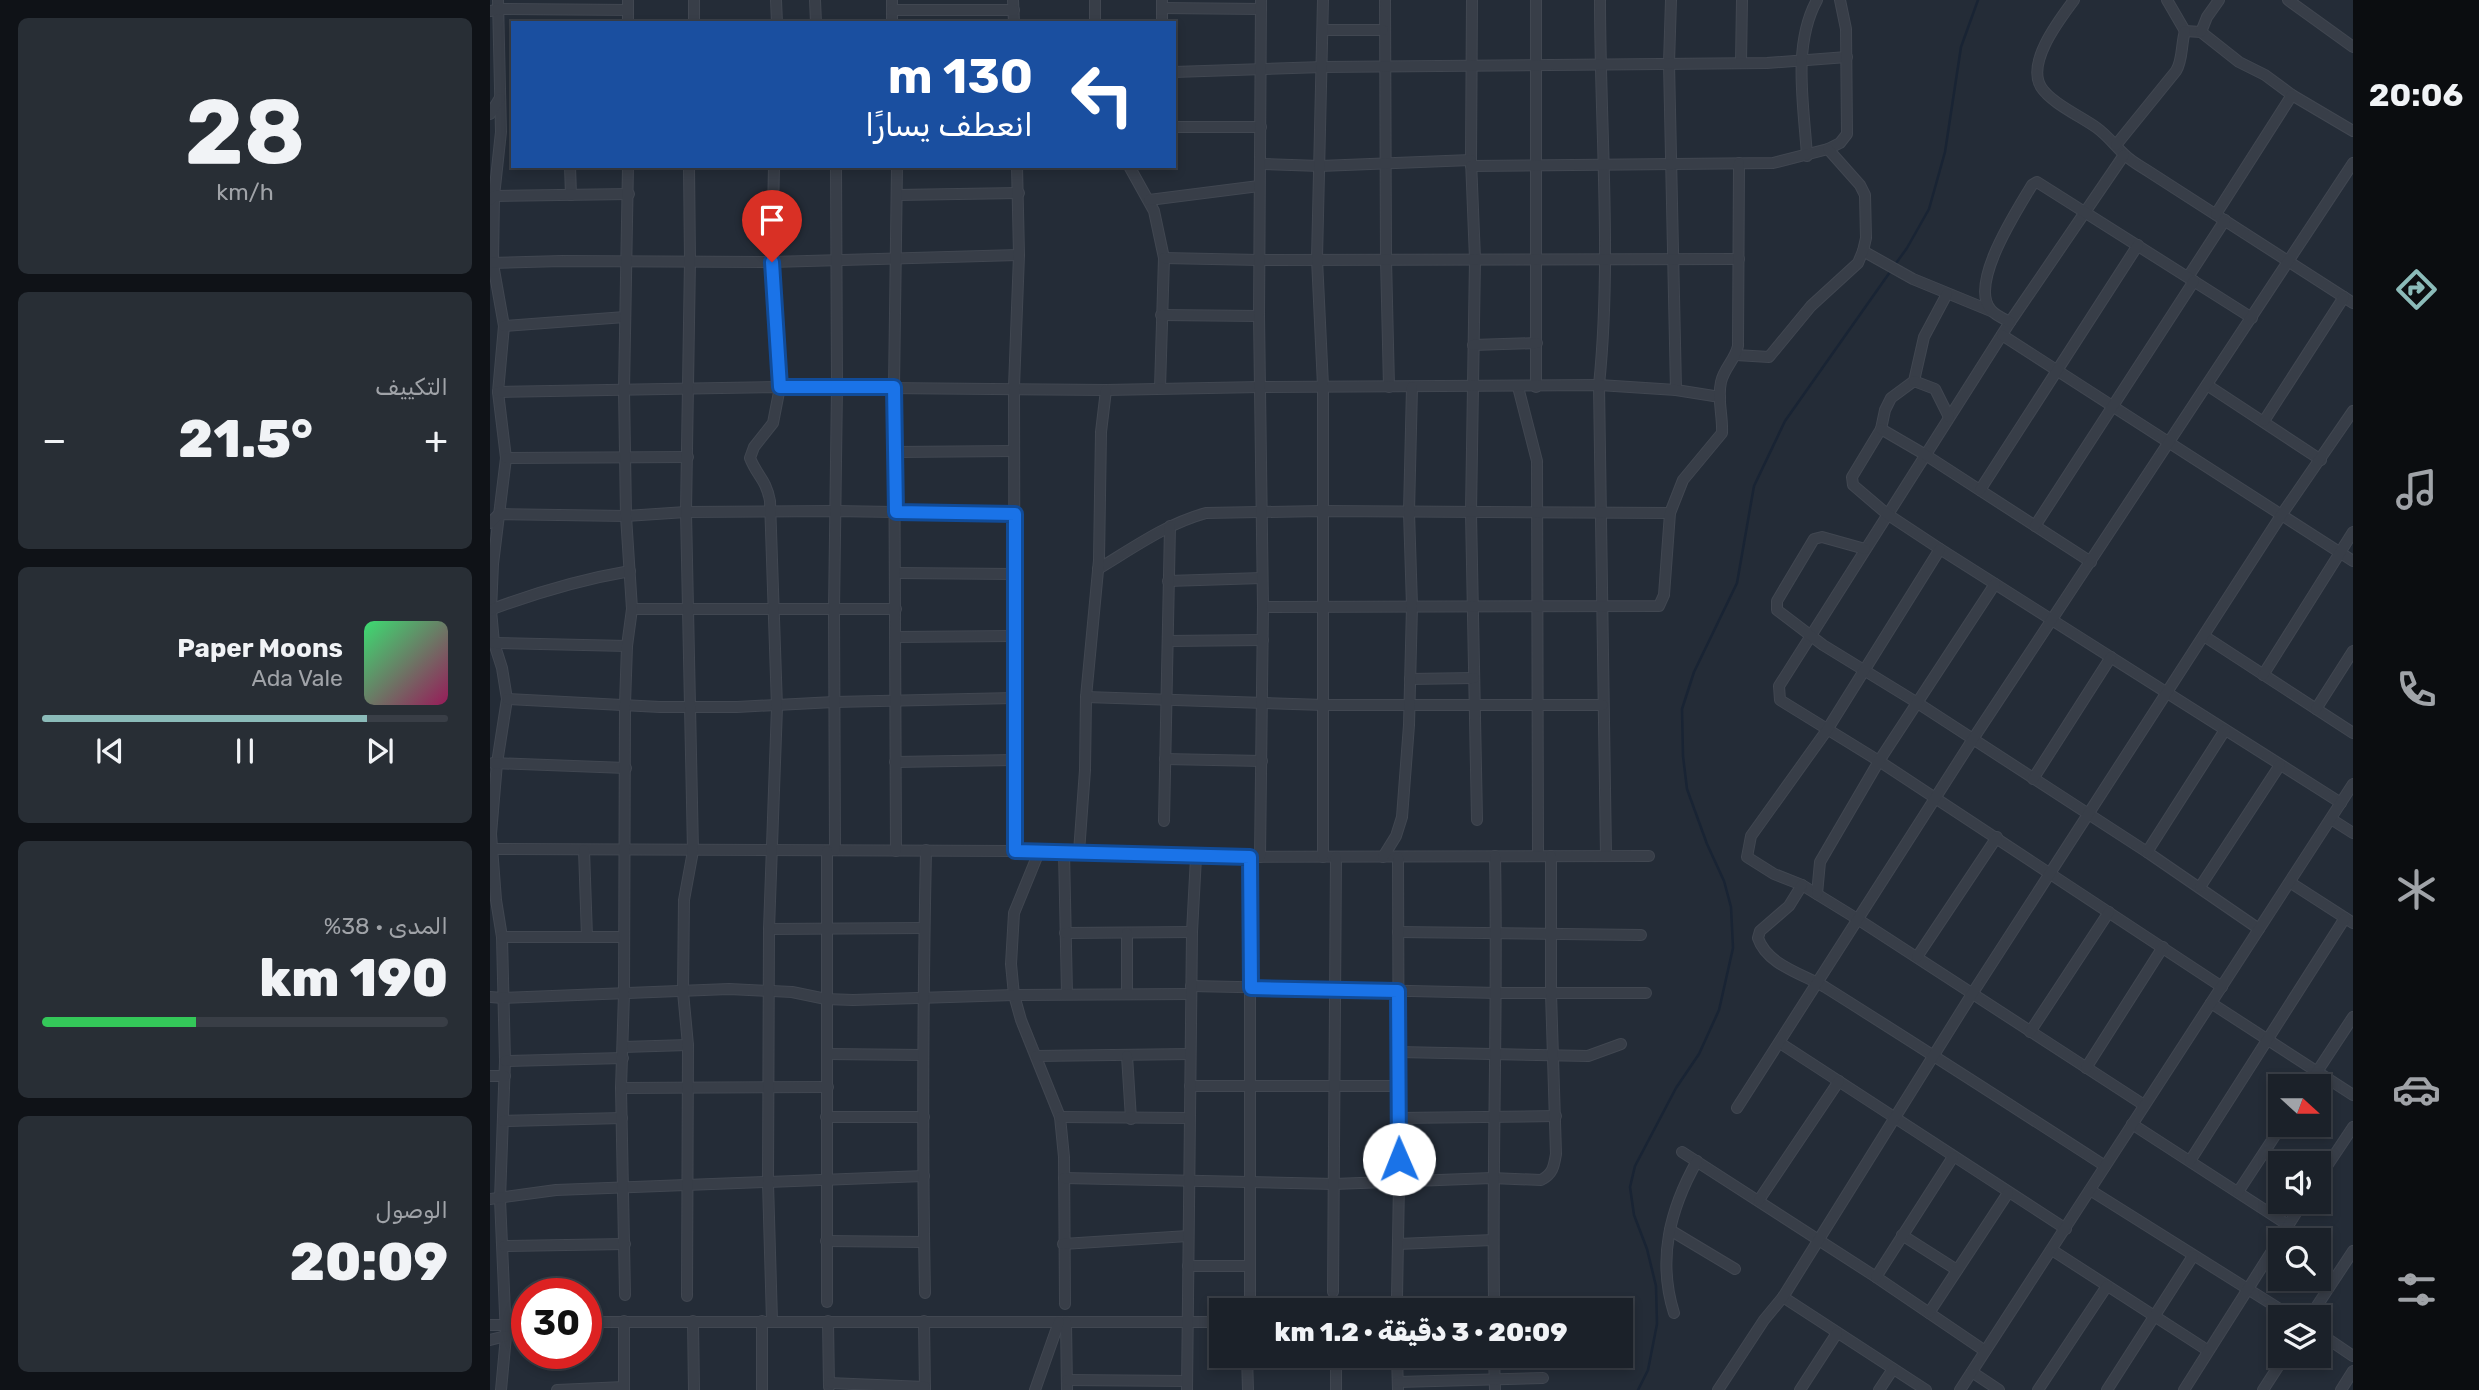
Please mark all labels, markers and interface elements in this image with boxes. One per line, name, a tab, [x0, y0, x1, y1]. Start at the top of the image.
text: 130 m	[888, 47, 1033, 105]
icon: left	[1057, 49, 1148, 140]
text: 20:06	[2369, 76, 2463, 114]
text: 28	[185, 78, 305, 186]
text: انعطف يسارًا	[865, 106, 1033, 144]
text: km/h	[216, 178, 274, 206]
pin	[742, 190, 802, 262]
icon: arrive	[753, 201, 791, 239]
icon: directions	[2392, 265, 2441, 314]
text: التكييف	[375, 373, 448, 401]
text: 21.5°	[178, 408, 313, 470]
text: −	[42, 417, 67, 463]
text: +	[424, 417, 448, 463]
icon: music	[2392, 465, 2441, 514]
text: Paper Moons	[177, 633, 343, 664]
text: Ada Vale	[251, 664, 343, 692]
icon: phone	[2392, 665, 2441, 714]
icon: previous	[91, 732, 129, 770]
icon: pause	[226, 732, 264, 770]
icon: next	[361, 732, 399, 770]
icon: climate	[2392, 865, 2441, 914]
text: المدى · 38%	[324, 912, 448, 940]
text: 190 km	[259, 947, 448, 1009]
icon: car	[2392, 1065, 2441, 1114]
north arrow	[2268, 1074, 2331, 1138]
map controls	[2268, 1074, 2331, 1368]
position arrow	[1362, 1122, 1436, 1196]
button: sound	[2268, 1151, 2331, 1214]
text: الوصول	[376, 1196, 448, 1224]
button: search	[2268, 1228, 2331, 1291]
text: 20:09	[290, 1231, 448, 1293]
icon: filters	[2392, 1265, 2441, 1314]
speed limit sign: 30	[511, 1278, 602, 1369]
button: layers	[2268, 1305, 2331, 1368]
text: 20:09 · 3 دقيقة · 1.2 km	[1275, 1317, 1567, 1348]

